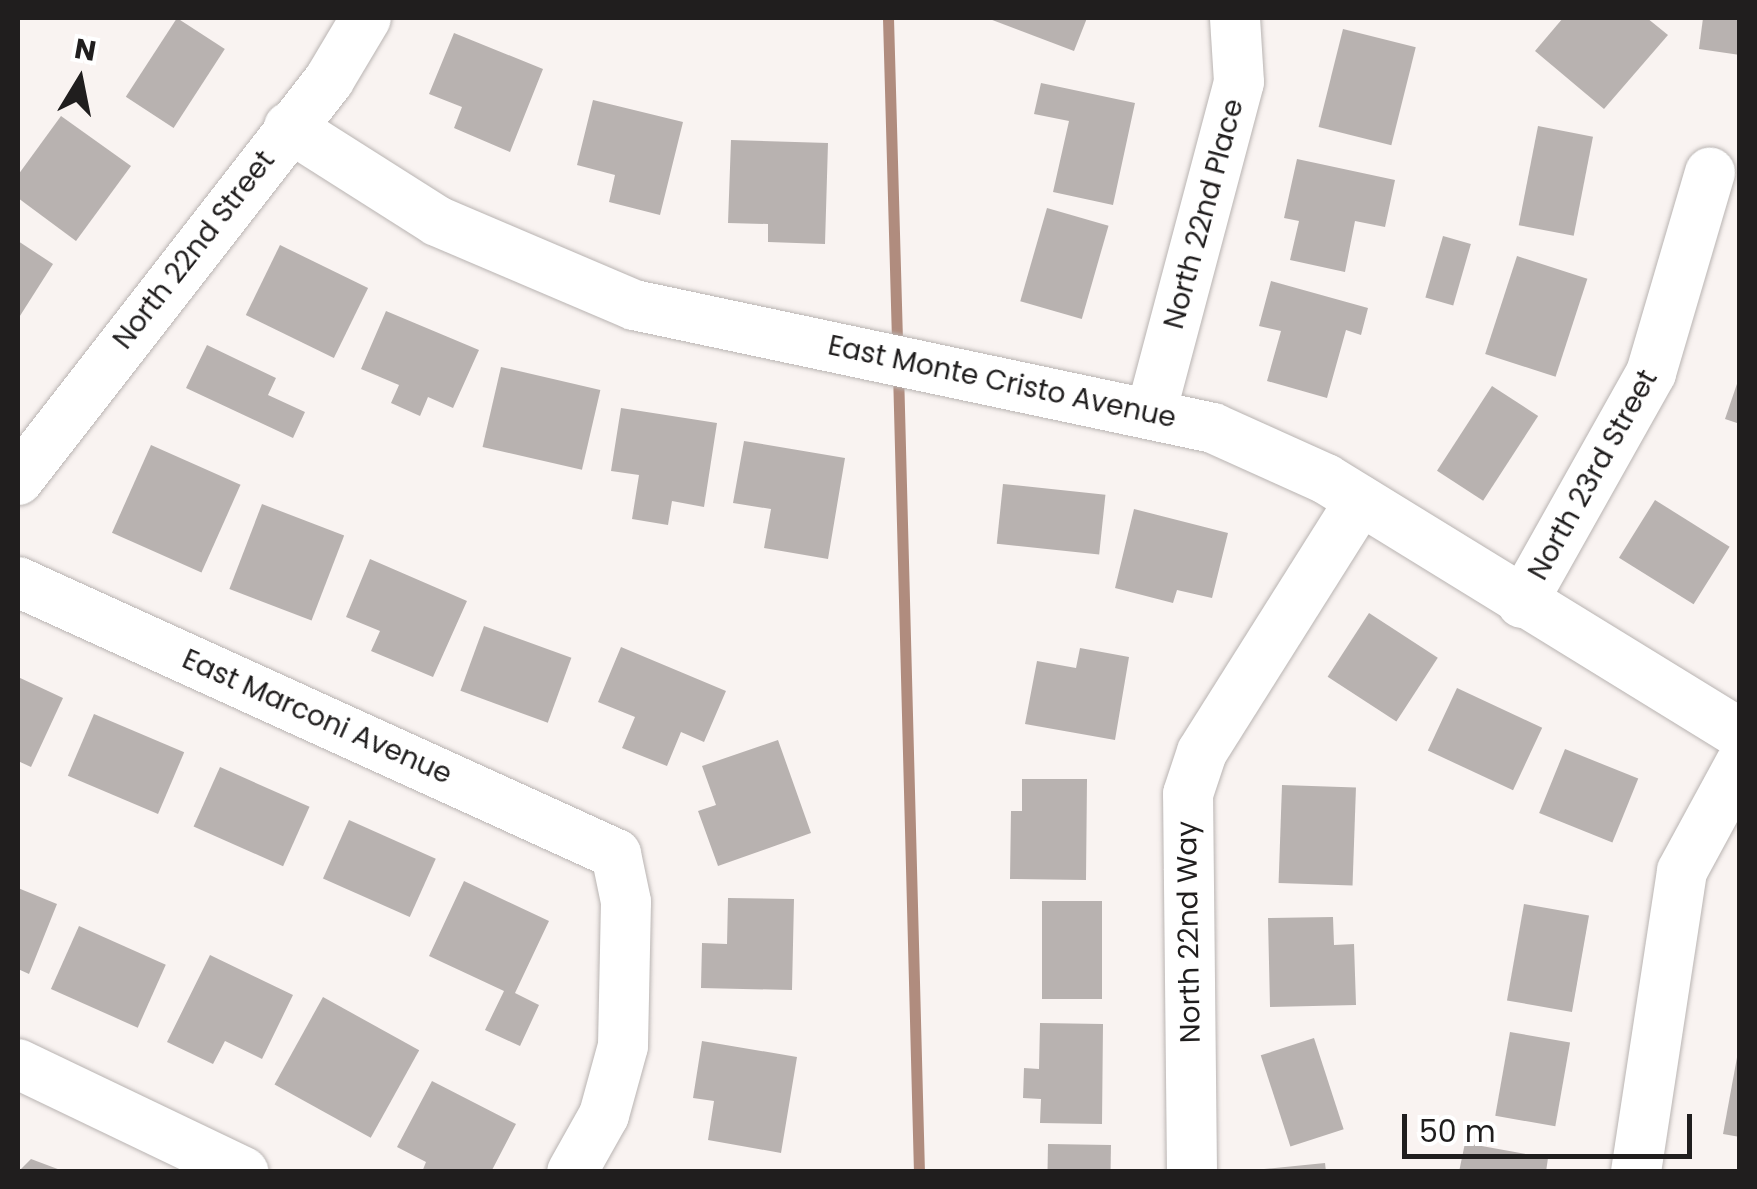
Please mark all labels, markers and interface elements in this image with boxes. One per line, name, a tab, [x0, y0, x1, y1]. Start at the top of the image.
text: N	[72, 29, 99, 71]
north arrow	[30, 30, 130, 130]
street label: North 22nd Place	[1157, 95, 1251, 333]
street label: North 22nd Street	[106, 144, 282, 356]
street label: East Monte Cristo Avenue	[825, 329, 1179, 435]
street label: North 23rd Street	[1521, 364, 1665, 586]
street label: East Marconi Avenue	[177, 642, 457, 792]
street label: North 22nd Way	[1170, 821, 1208, 1043]
scale bar	[1407, 1094, 1697, 1156]
text: 50 m	[1419, 1110, 1496, 1153]

